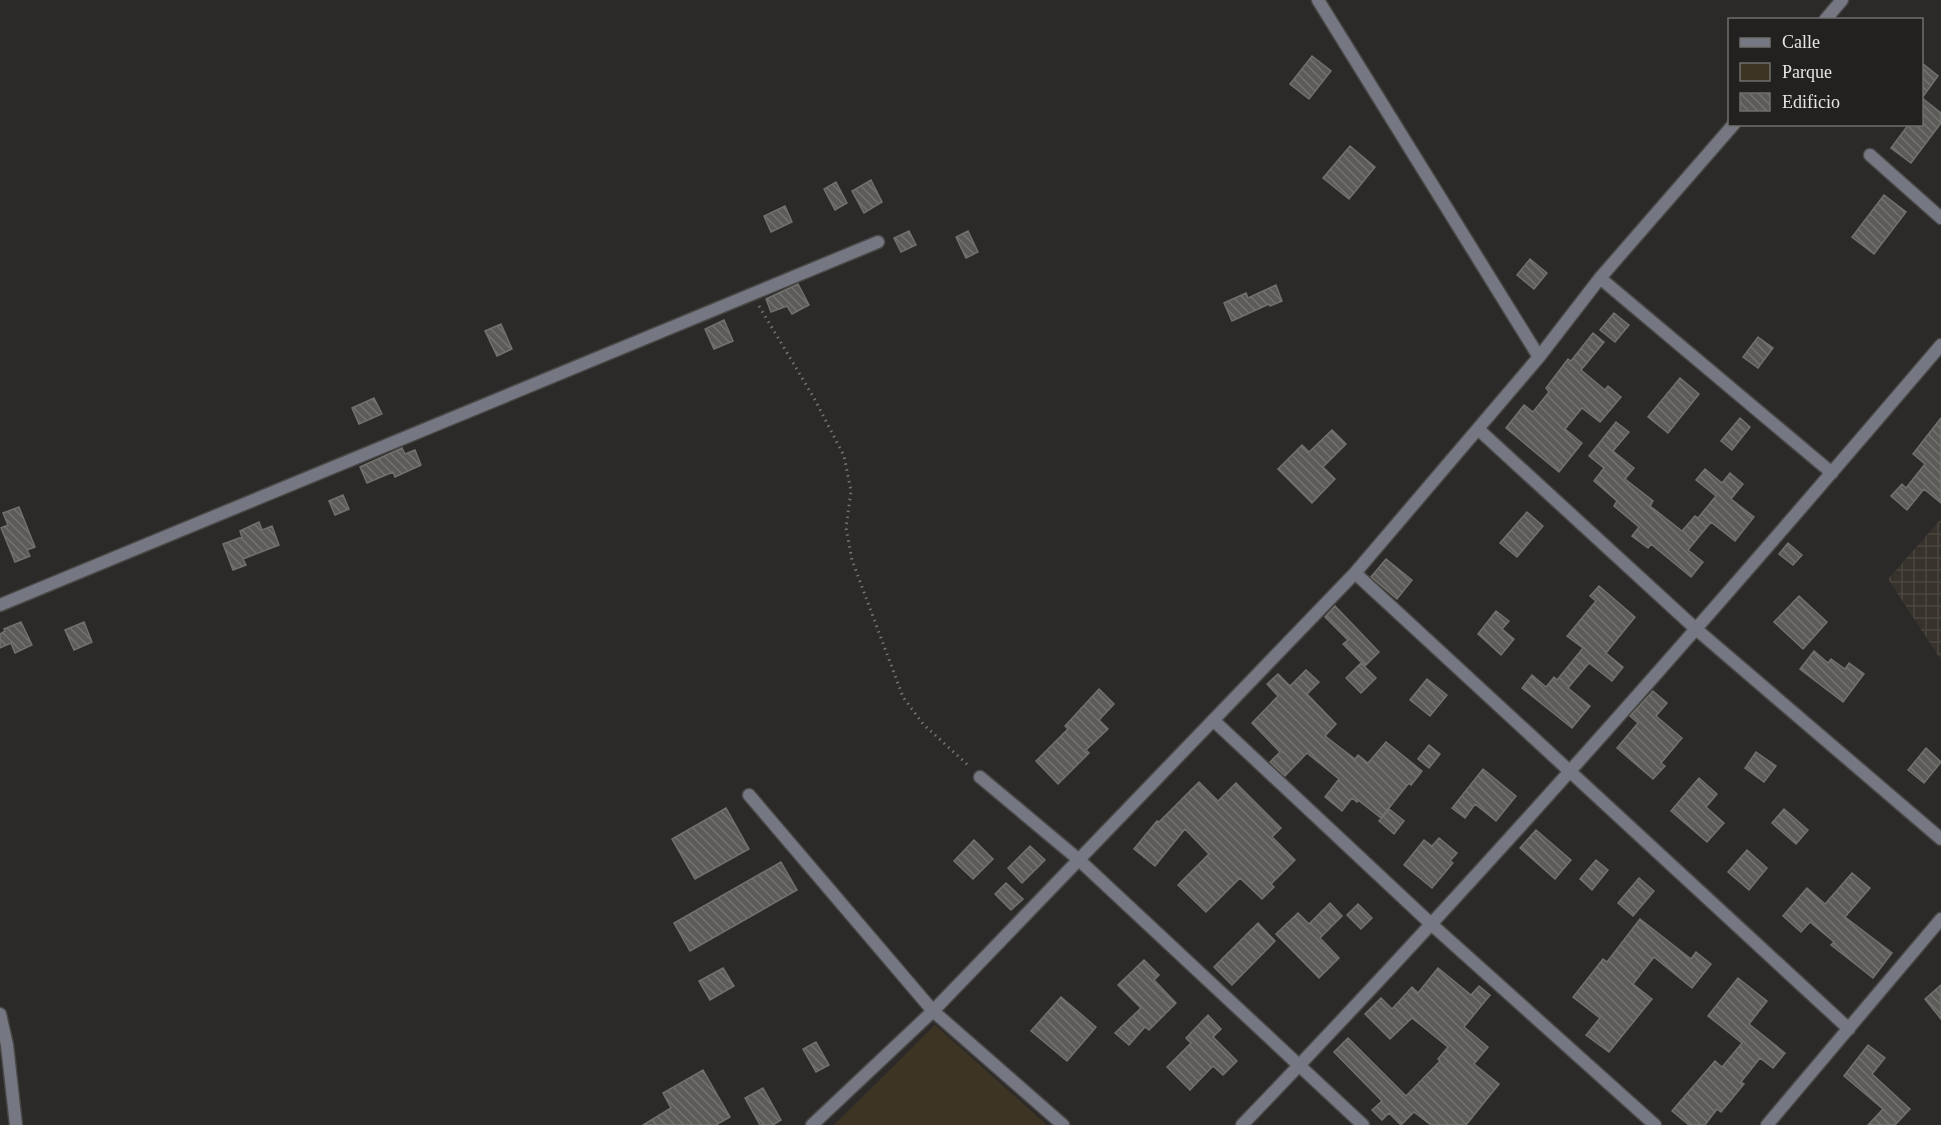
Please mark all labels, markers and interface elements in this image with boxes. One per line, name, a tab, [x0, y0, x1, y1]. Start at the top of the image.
legend	[1728, 18, 1923, 126]
text: Calle	[1782, 32, 1820, 52]
text: Parque	[1782, 62, 1832, 82]
text: Edificio	[1782, 92, 1840, 112]

